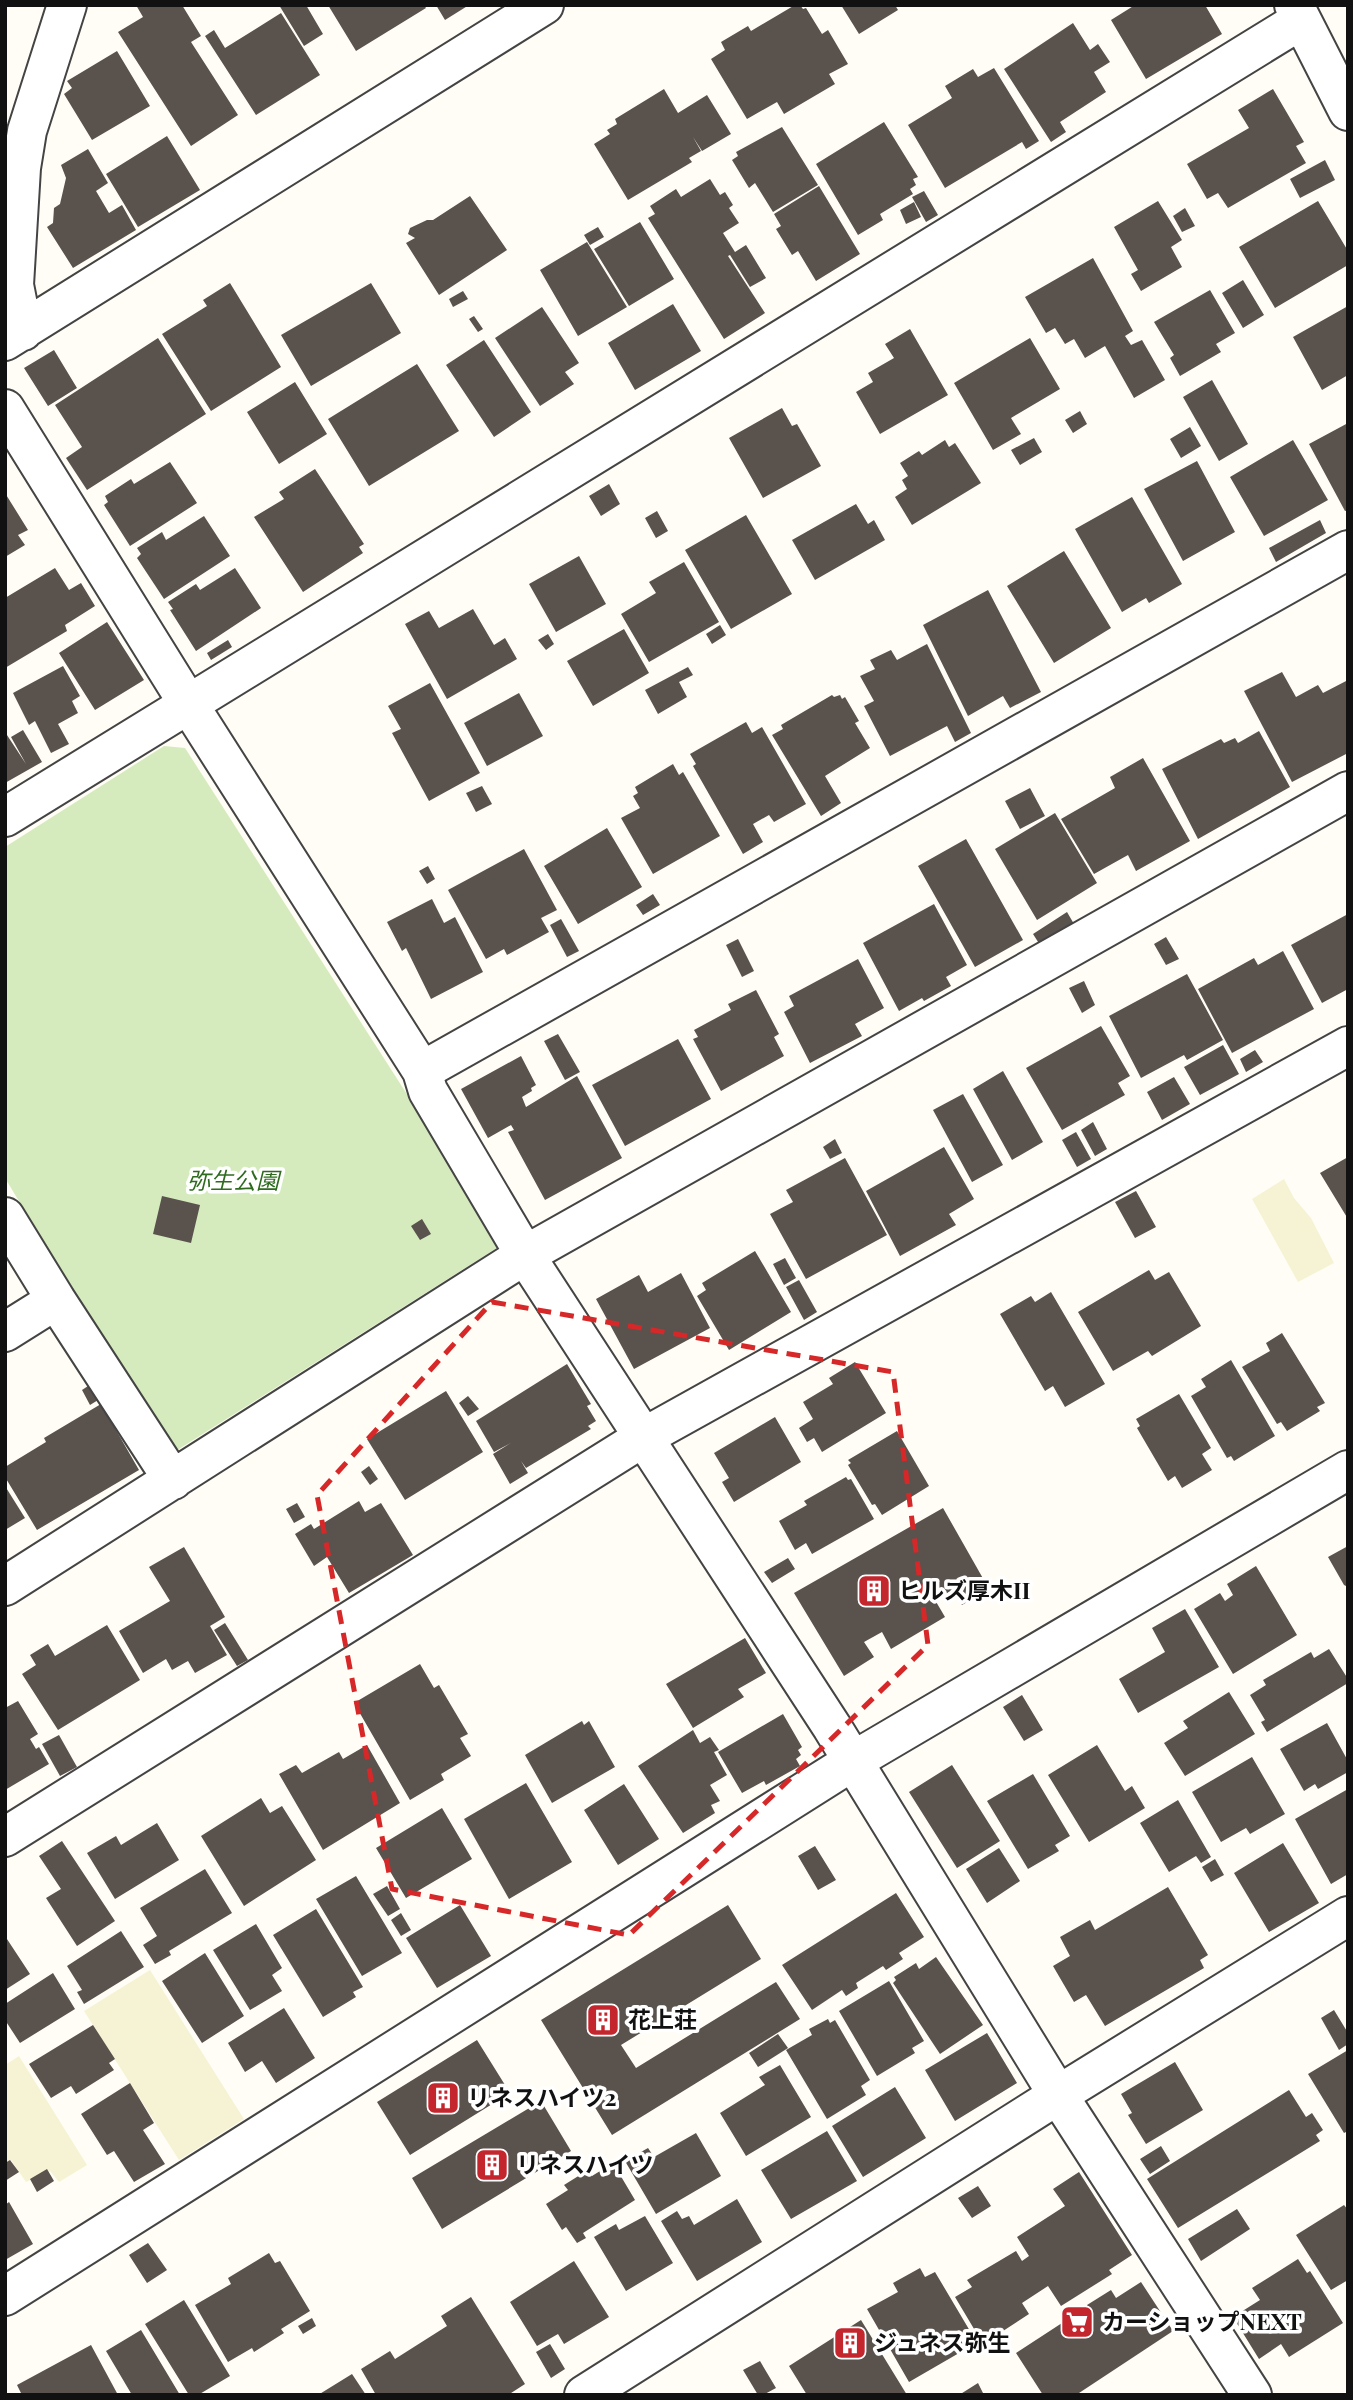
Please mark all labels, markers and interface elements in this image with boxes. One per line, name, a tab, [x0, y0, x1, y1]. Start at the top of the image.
park label: 弥生公園	[187, 1164, 282, 1195]
building icon: ヒルズ厚木II	[855, 1572, 893, 1610]
place label: ヒルズ厚木II	[898, 1574, 1030, 1605]
building icon: 花上荘	[584, 2001, 622, 2039]
place label: 花上荘	[628, 2003, 697, 2034]
building icon: リネスハイツ2	[424, 2079, 462, 2117]
place label: リネスハイツ2	[467, 2081, 617, 2112]
building icon: リネスハイツ	[473, 2146, 511, 2184]
place label: リネスハイツ	[516, 2148, 654, 2179]
supermarket icon: カーショップNEXT	[1058, 2303, 1096, 2341]
place label: カーショップNEXT	[1102, 2305, 1302, 2336]
building icon: ジュネス弥生	[831, 2324, 869, 2362]
place label: ジュネス弥生	[874, 2326, 1010, 2357]

